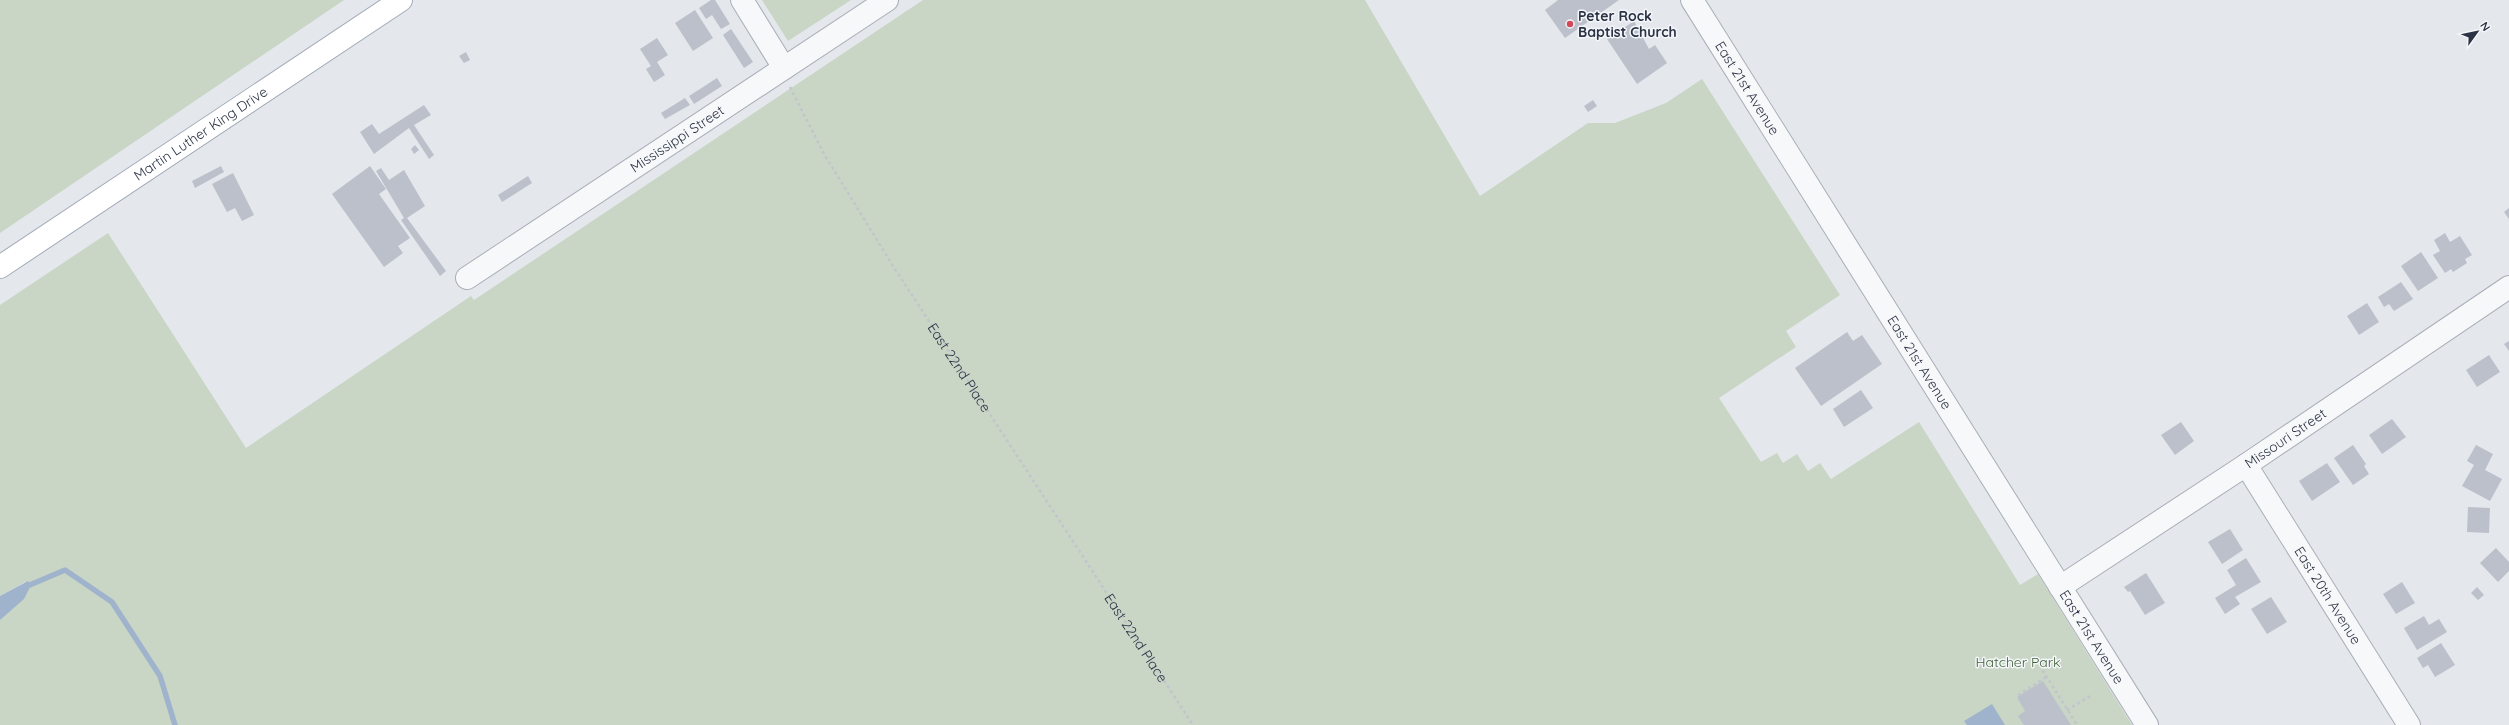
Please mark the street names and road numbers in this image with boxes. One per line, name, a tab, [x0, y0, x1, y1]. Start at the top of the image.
street label: East 21st Avenue	[1711, 38, 1784, 139]
street label: Martin Luther King Drive	[130, 82, 271, 184]
street label: Mississippi Street	[627, 101, 728, 176]
street label: East 21st Avenue	[1883, 312, 1956, 413]
street label: East 22nd Place	[924, 320, 995, 416]
street label: Missouri Street	[2241, 404, 2330, 472]
street label: East 20th Avenue	[2290, 543, 2365, 648]
street label: East 21st Avenue	[2056, 587, 2128, 687]
street label: East 22nd Place	[1100, 590, 1172, 686]

